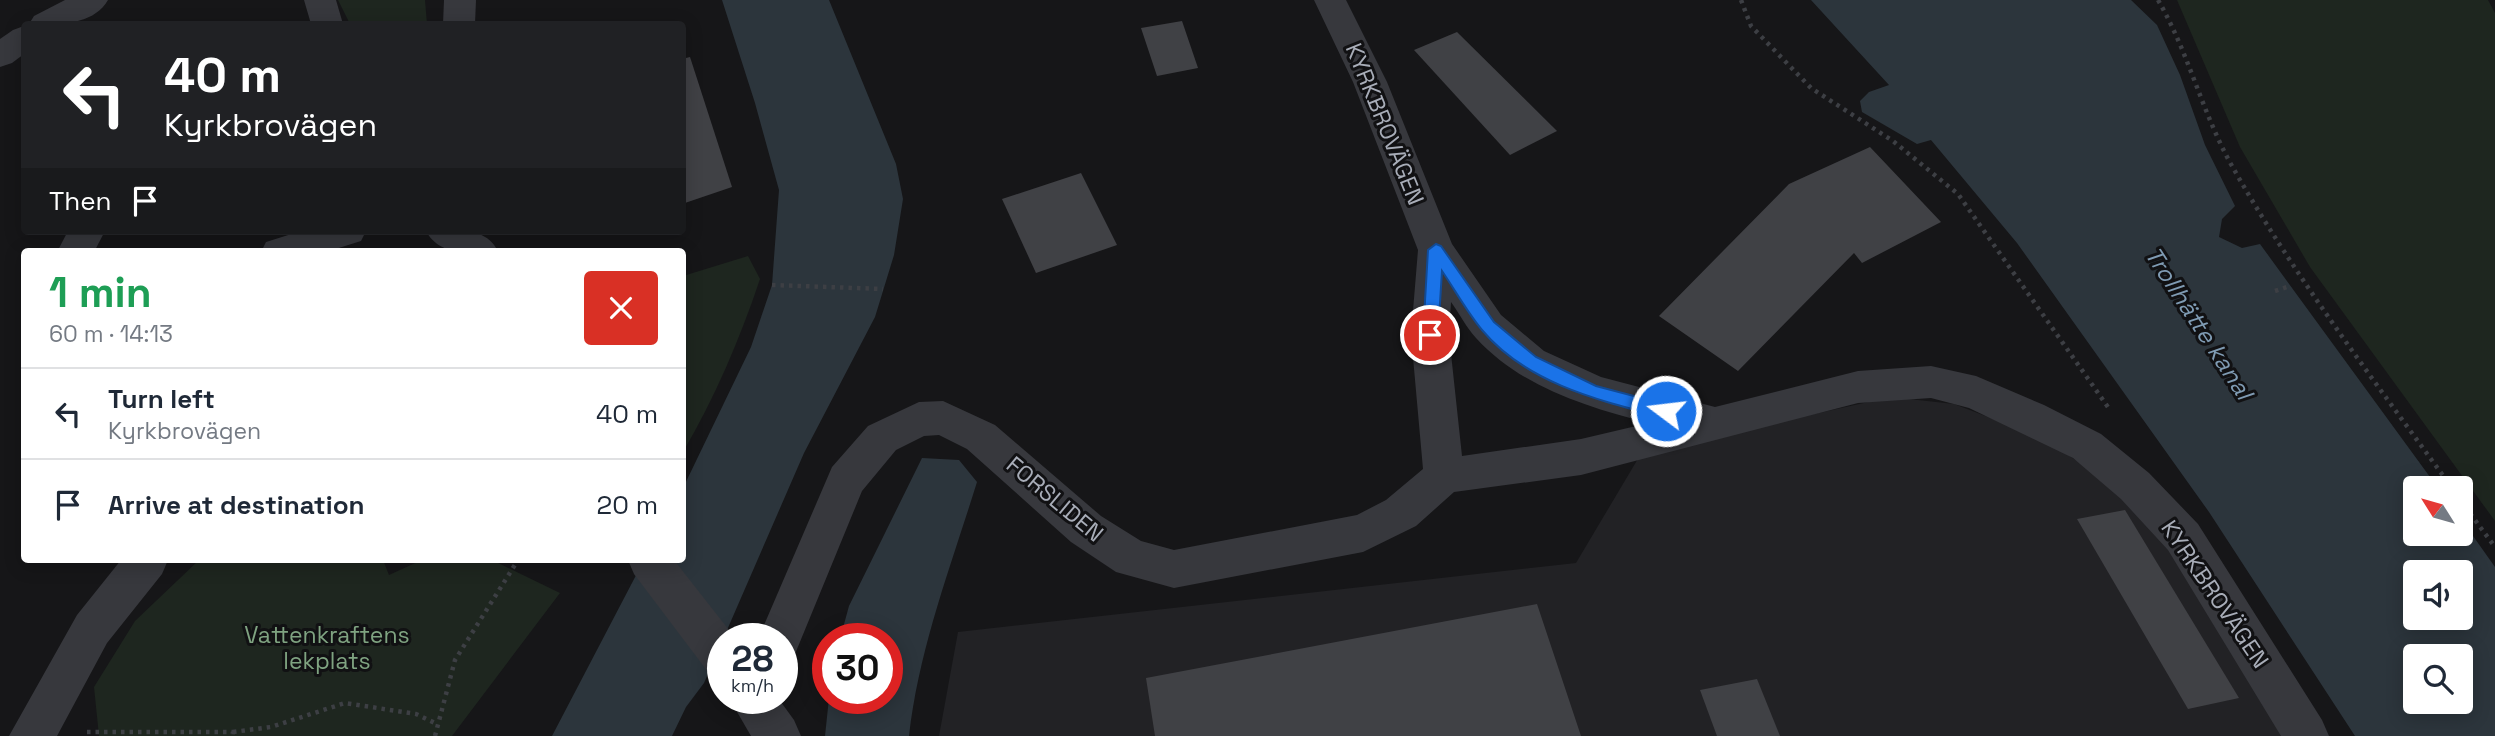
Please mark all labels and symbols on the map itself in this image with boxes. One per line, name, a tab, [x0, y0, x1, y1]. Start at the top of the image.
street label: KYRKBROVÄGEN	[1339, 39, 1431, 209]
water label: Trollhätte kanal	[2138, 241, 2262, 408]
pin	[1400, 305, 1460, 365]
position arrow	[1629, 374, 1703, 448]
street label: FORSLIDEN	[1000, 450, 1110, 548]
north arrow	[2403, 476, 2473, 546]
street label: KYRKBROVÄGEN	[2154, 514, 2276, 674]
park label: Vattenkraftens lekplats	[244, 620, 410, 676]
speed limit sign: 30	[812, 623, 903, 714]

